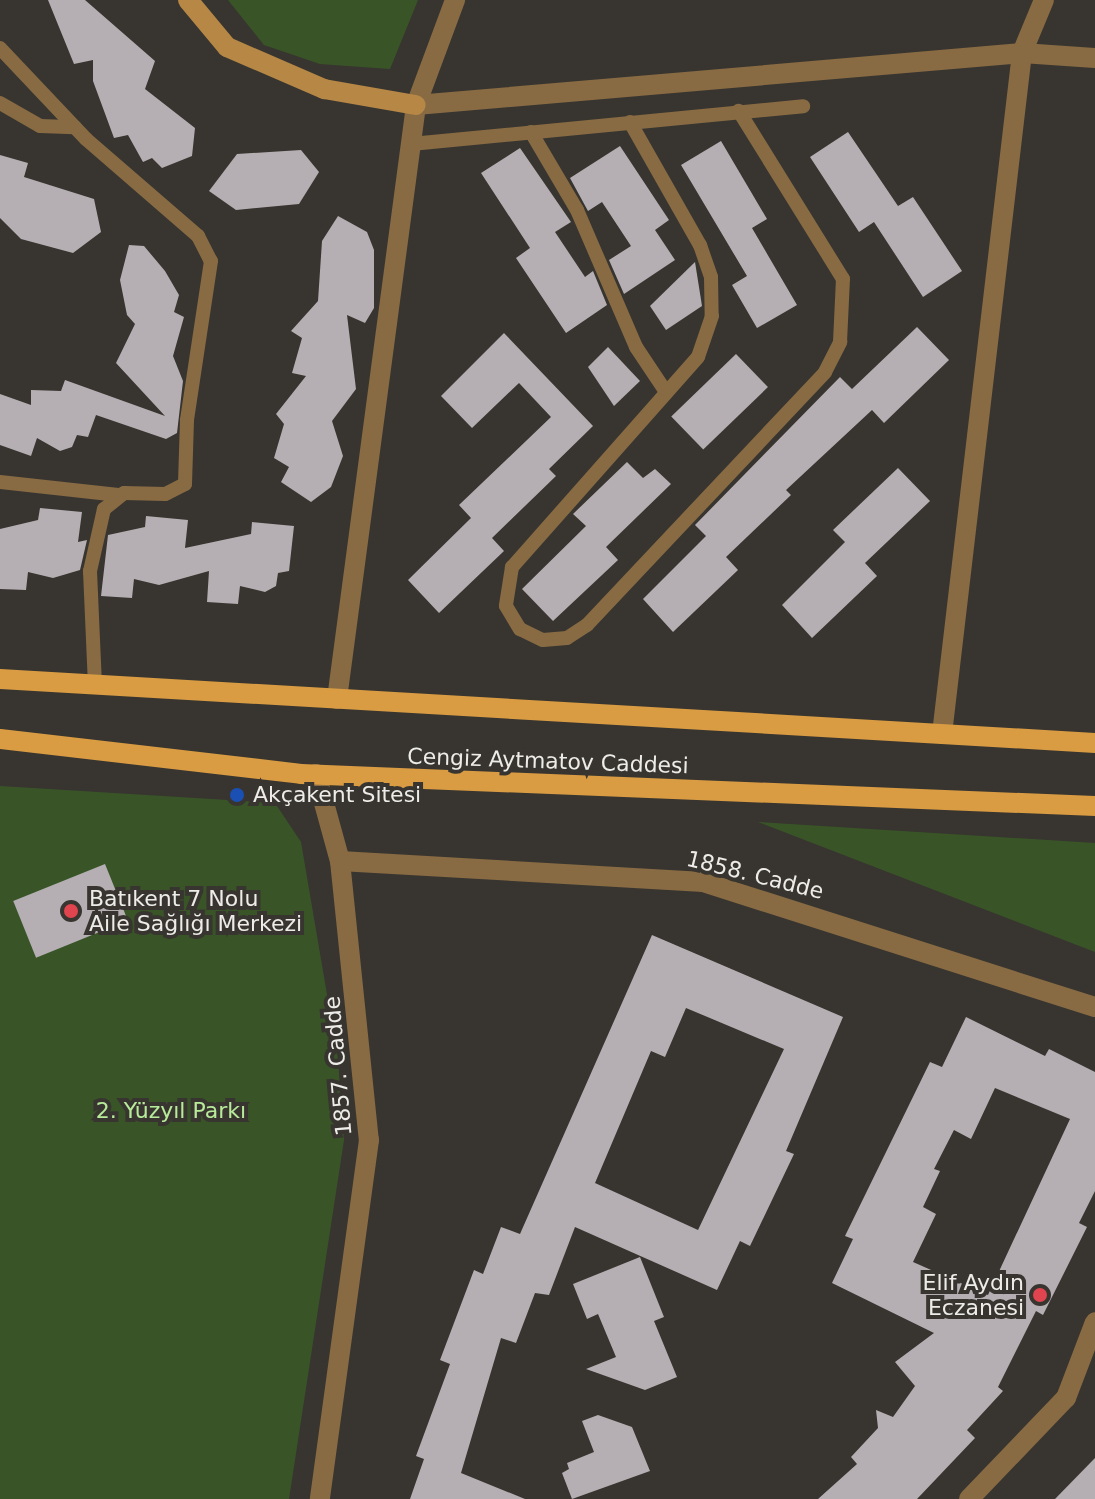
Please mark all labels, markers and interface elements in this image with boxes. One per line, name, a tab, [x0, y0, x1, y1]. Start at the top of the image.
street label: Cengiz Aytmatov Caddesi	[407, 743, 689, 779]
place label: Akçakent Sitesi	[253, 782, 421, 808]
marker: Akçakent Sitesi	[228, 786, 246, 804]
street label: 1858. Cadde	[684, 845, 826, 905]
place label: Batıkent 7 Nolu Aile Sağlığı Merkezi	[89, 885, 302, 936]
marker: Batıkent 7 Nolu Aile Sağlığı Merkezi	[60, 900, 82, 922]
street label: 1857. Cadde	[319, 995, 357, 1137]
park label: 2. Yüzyıl Parkı	[96, 1098, 246, 1124]
place label: Elif Aydın Eczanesi	[923, 1269, 1024, 1320]
marker: Elif Aydın Eczanesi	[1031, 1286, 1049, 1304]

